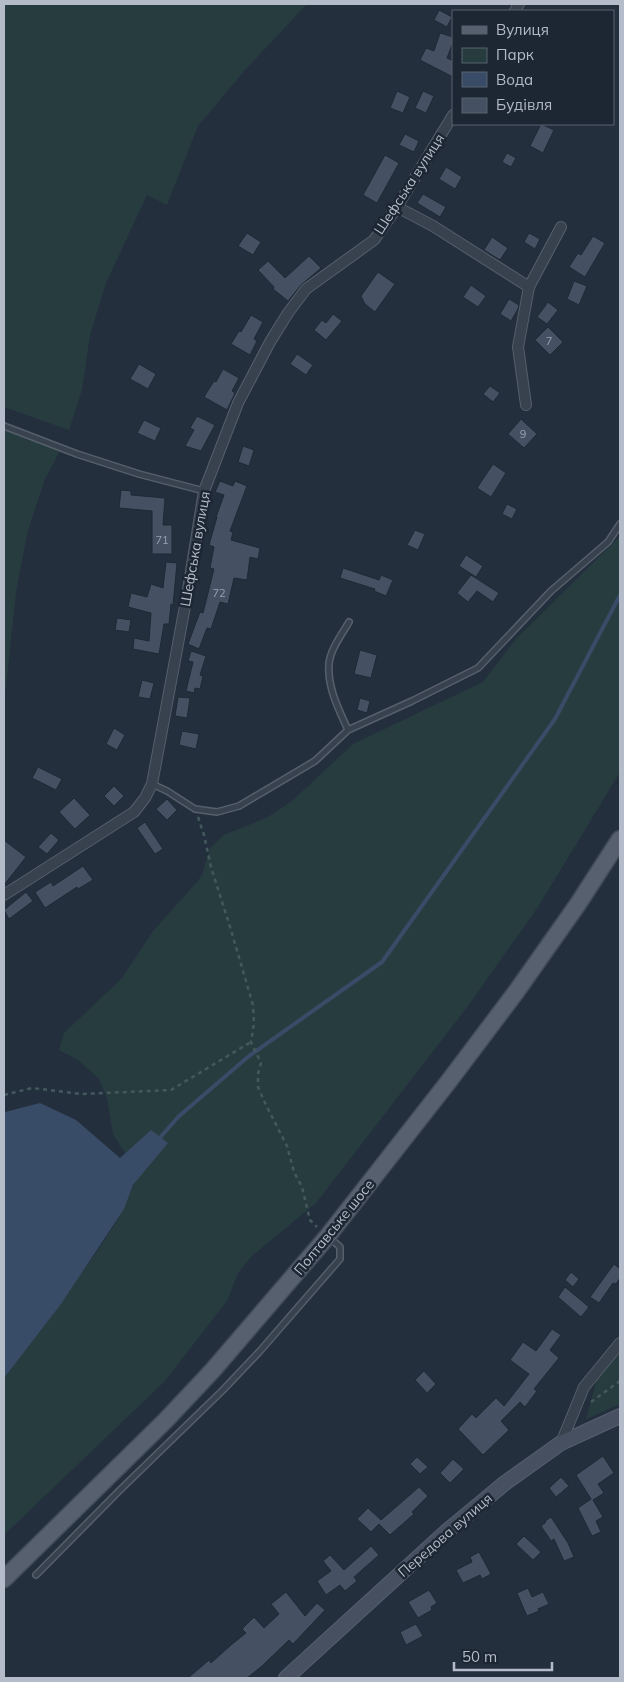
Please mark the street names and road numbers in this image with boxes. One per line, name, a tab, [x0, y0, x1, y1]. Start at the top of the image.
street label: Шефська вулиця	[370, 130, 448, 238]
street label: Шефська вулиця	[176, 490, 214, 608]
street label: Полтавське шосе	[290, 1175, 378, 1278]
street label: Передова вулиця	[394, 1489, 496, 1581]

